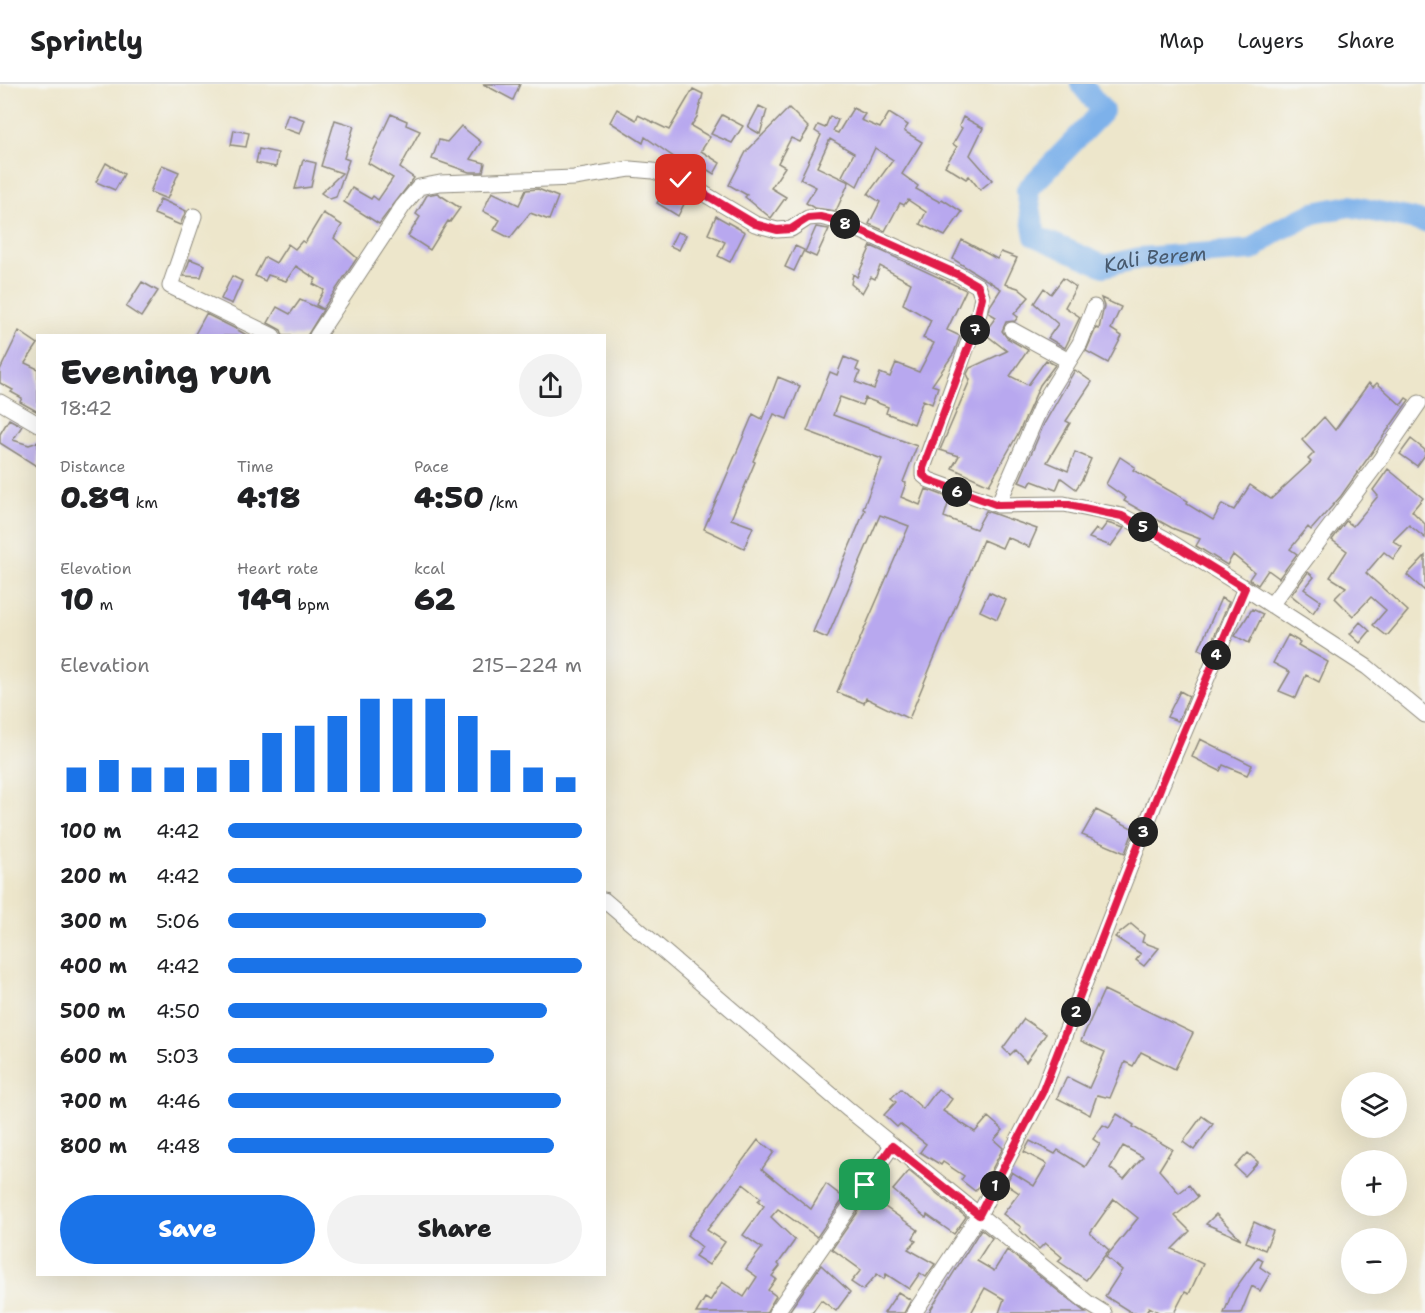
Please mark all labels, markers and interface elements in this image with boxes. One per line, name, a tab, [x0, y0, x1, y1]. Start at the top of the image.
text: Sprintly	[30, 22, 143, 60]
text: Map	[1159, 27, 1204, 55]
text: Layers	[1237, 27, 1304, 55]
text: Share	[1337, 27, 1395, 55]
pin	[655, 154, 706, 205]
icon: check	[664, 163, 697, 196]
pin: 8	[830, 209, 860, 239]
text: 8	[839, 213, 851, 234]
water label: Kali Berem	[1101, 240, 1208, 279]
pin: 7	[960, 315, 990, 345]
text: 7	[969, 319, 981, 340]
text: Evening run	[60, 350, 271, 395]
button: share	[519, 354, 582, 417]
text: 18:42	[60, 395, 112, 421]
text: Distance	[60, 456, 126, 477]
text: Time	[237, 456, 274, 477]
text: Pace	[414, 456, 449, 477]
text: 0.89	[60, 477, 130, 518]
text: 4:18	[237, 477, 300, 518]
text: 4:50	[414, 477, 484, 518]
pin: 6	[942, 477, 972, 507]
text: 6	[951, 481, 963, 502]
text: km	[130, 492, 158, 513]
text: /km	[484, 492, 518, 513]
pin: 5	[1128, 512, 1158, 542]
text: 5	[1138, 516, 1148, 537]
text: Elevation	[60, 558, 132, 579]
text: Heart rate	[237, 558, 319, 579]
text: kcal	[414, 558, 445, 579]
text: 10	[60, 579, 94, 620]
text: 149	[237, 579, 292, 620]
text: 62	[414, 579, 455, 620]
text: m	[94, 594, 113, 615]
text: bpm	[292, 594, 330, 615]
pin: 4	[1201, 640, 1231, 670]
text: 4	[1210, 644, 1222, 665]
text: Elevation	[60, 652, 150, 678]
text: 215–224 m	[471, 652, 582, 678]
pin: 3	[1128, 817, 1158, 847]
text: 100 m	[60, 818, 122, 844]
text: 4:42	[156, 818, 200, 844]
text: 3	[1137, 821, 1149, 842]
text: 200 m	[60, 863, 127, 889]
text: 4:42	[156, 863, 200, 889]
text: 300 m	[60, 908, 127, 934]
text: 5:06	[156, 908, 200, 934]
text: 400 m	[60, 953, 127, 979]
text: 4:42	[156, 953, 200, 979]
pin: 2	[1061, 997, 1091, 1027]
text: 500 m	[60, 998, 126, 1024]
text: 4:50	[156, 998, 200, 1024]
text: 2	[1070, 1001, 1082, 1022]
text: 600 m	[60, 1043, 127, 1069]
text: 5:03	[156, 1043, 199, 1069]
map controls	[1341, 1072, 1407, 1294]
button: layers	[1341, 1072, 1407, 1138]
text: 700 m	[60, 1088, 127, 1114]
text: 4:46	[156, 1088, 201, 1114]
text: 800 m	[60, 1133, 127, 1159]
text: 4:48	[156, 1133, 201, 1159]
button: +	[1341, 1150, 1407, 1216]
pin	[839, 1159, 890, 1210]
icon: arrive	[848, 1168, 881, 1201]
pin: 1	[980, 1171, 1010, 1201]
text: 1	[991, 1175, 999, 1196]
button: Save	[60, 1195, 315, 1264]
button: Share	[327, 1195, 582, 1264]
button: −	[1341, 1228, 1407, 1294]

